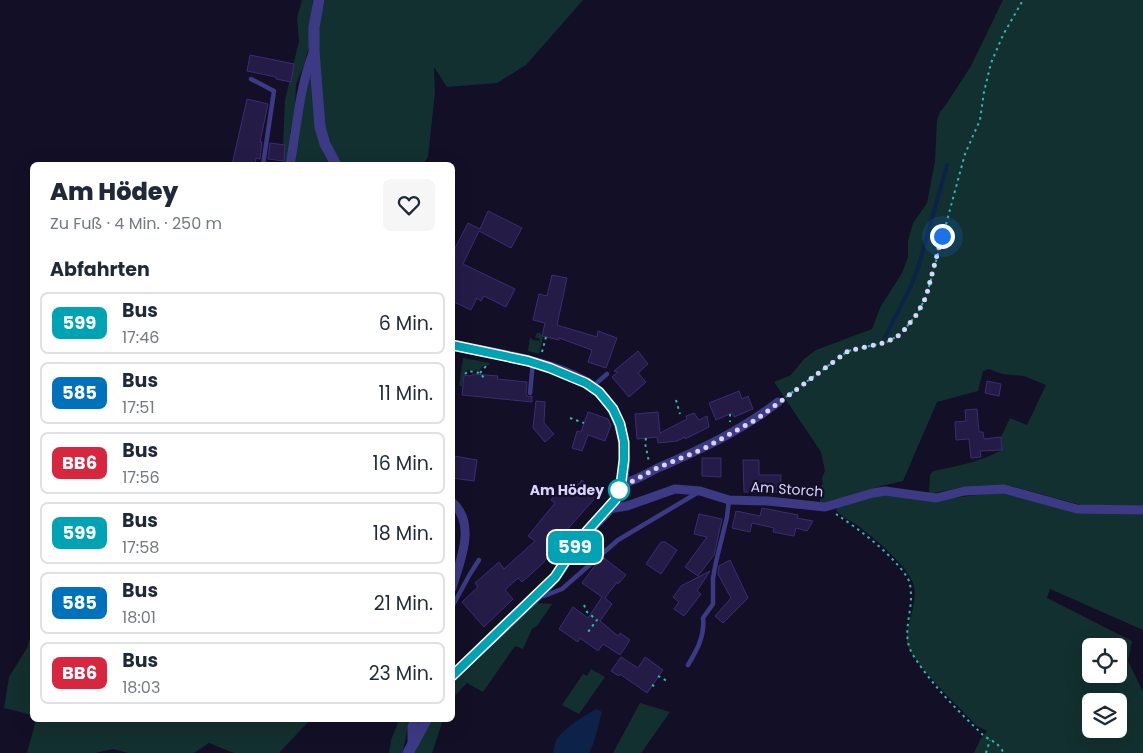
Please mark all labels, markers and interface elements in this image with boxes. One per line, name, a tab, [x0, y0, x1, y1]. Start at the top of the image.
text: Am Hödey	[50, 175, 178, 208]
button: heart	[383, 179, 435, 231]
text: Zu Fuß · 4 Min. · 250 m	[50, 212, 222, 235]
your location	[930, 224, 955, 249]
text: Abfahrten	[50, 256, 150, 283]
text: Bus	[122, 297, 158, 324]
text: 599	[63, 310, 96, 335]
text: 6 Min.	[379, 310, 433, 337]
text: 17:46	[122, 326, 160, 349]
text: Bus	[122, 367, 158, 394]
text: 585	[62, 380, 97, 405]
text: 11 Min.	[379, 380, 433, 407]
text: 17:51	[122, 396, 155, 419]
text: Bus	[122, 437, 158, 464]
text: BB6	[62, 450, 97, 475]
text: 16 Min.	[373, 450, 433, 477]
text: 17:56	[122, 466, 160, 489]
street label: Am Storch	[750, 476, 824, 502]
marker: Am Hödey	[608, 479, 630, 501]
place label: Am Hödey	[530, 480, 604, 500]
text: Bus	[122, 507, 158, 534]
text: 599	[63, 520, 96, 545]
text: 18 Min.	[373, 520, 433, 547]
line badge: 599	[546, 531, 604, 563]
text: 599	[558, 534, 592, 559]
text: 17:58	[122, 536, 159, 559]
text: Bus	[122, 577, 158, 604]
text: 585	[62, 590, 97, 615]
text: 21 Min.	[374, 590, 433, 617]
text: 18:01	[122, 606, 156, 629]
map controls	[1082, 638, 1127, 738]
button: locate	[1082, 638, 1127, 683]
text: Bus	[122, 647, 158, 674]
text: BB6	[62, 660, 97, 685]
text: 23 Min.	[369, 660, 433, 687]
text: 18:03	[122, 676, 160, 699]
button: layers	[1082, 693, 1127, 738]

